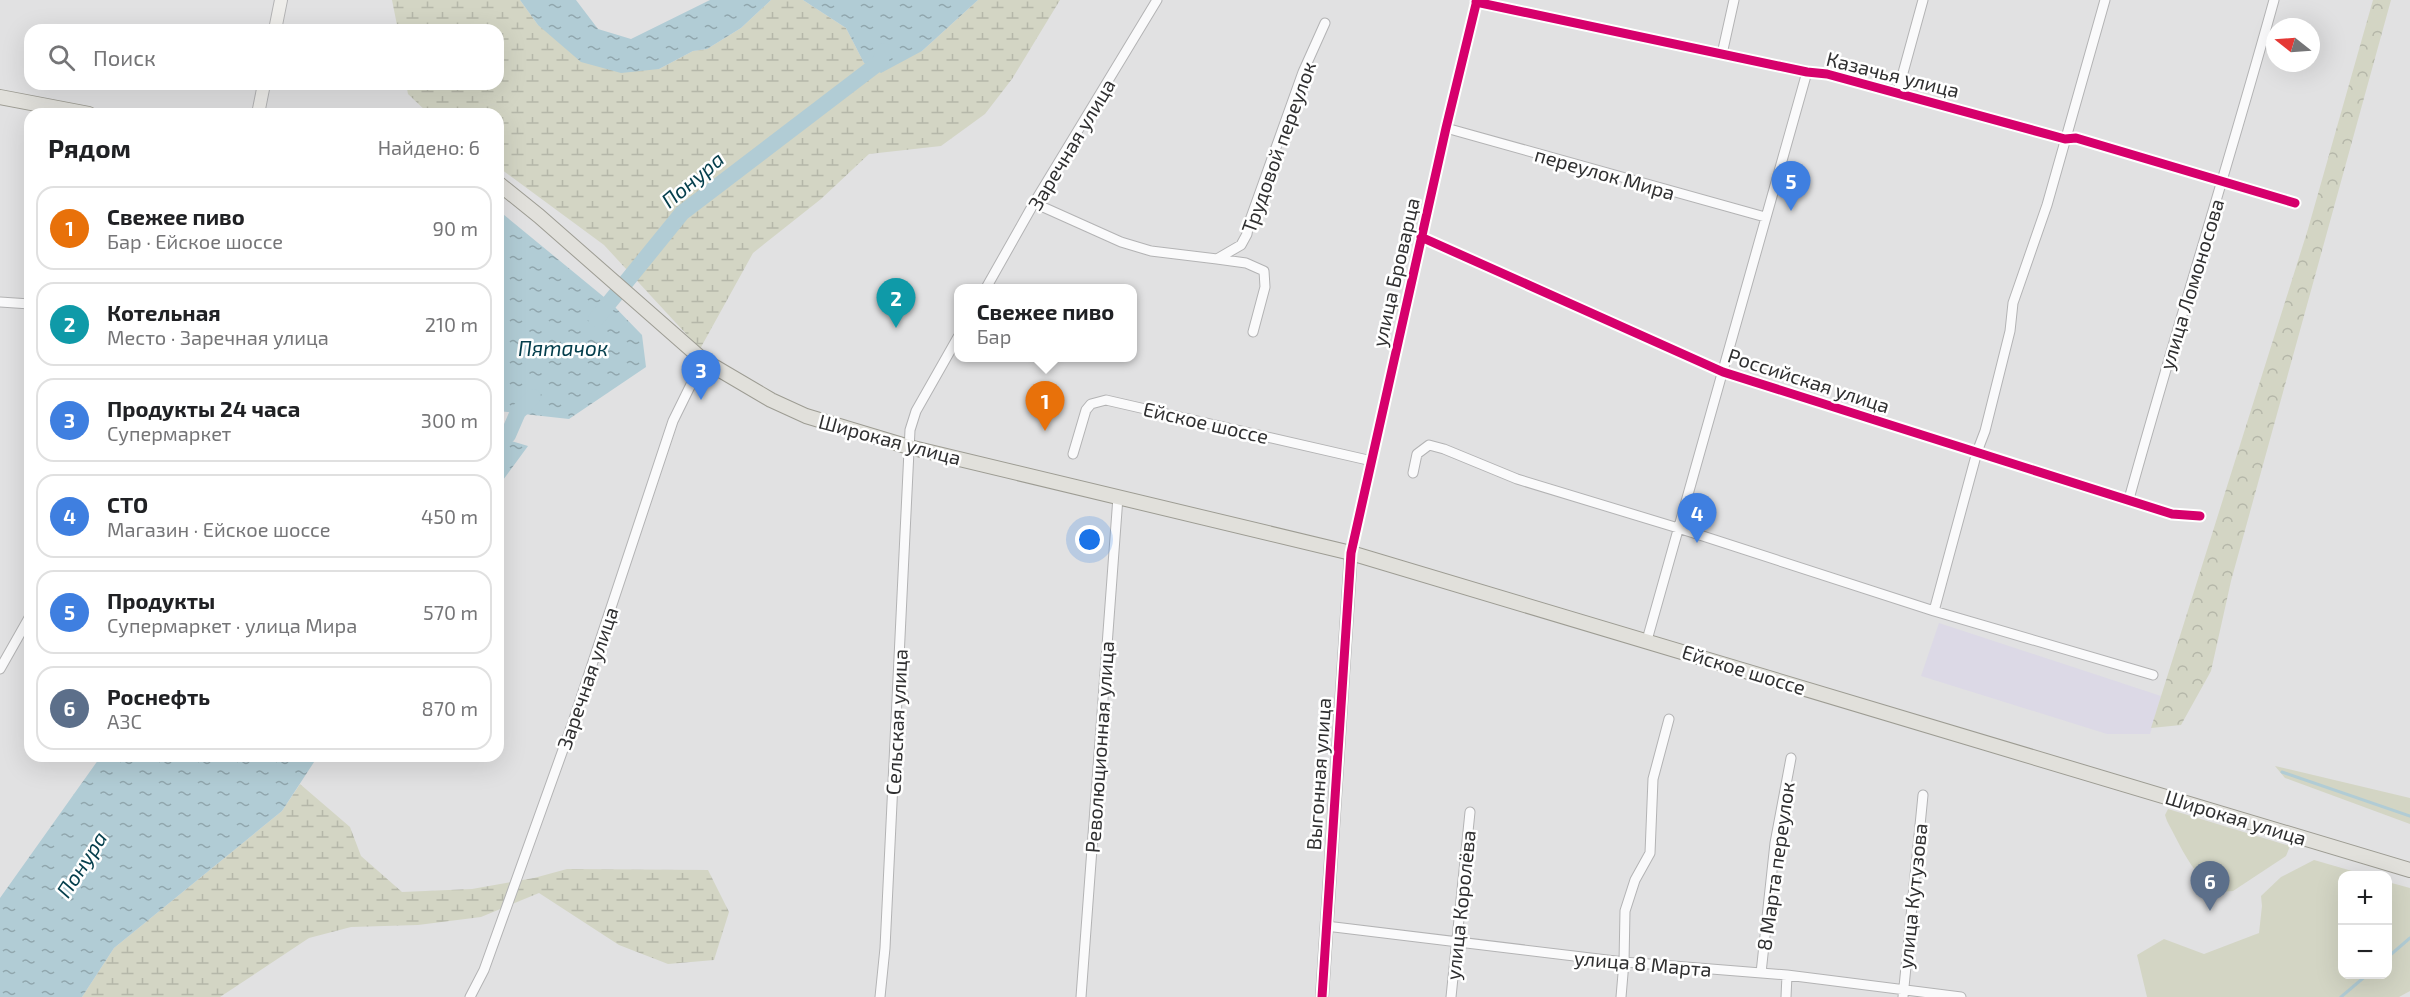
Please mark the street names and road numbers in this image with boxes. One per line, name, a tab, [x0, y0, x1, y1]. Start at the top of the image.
street label: Казачья улица	[1824, 46, 1962, 103]
street label: Трудовой переулок	[1236, 58, 1321, 237]
street label: Заречная улица	[1022, 74, 1121, 215]
street label: переулок Мира	[1532, 142, 1678, 205]
street label: улица Броварца	[1366, 195, 1425, 349]
street label: улица Ломоносова	[2154, 196, 2229, 373]
street label: Российская улица	[1725, 342, 1893, 418]
street label: Ейское шоссе	[1141, 396, 1271, 448]
street label: Широкая улица	[816, 408, 964, 470]
street label: Заречная улица	[551, 604, 624, 753]
street label: Ейское шоссе	[1679, 639, 1809, 699]
street label: Революционная улица	[1080, 640, 1119, 854]
street label: Сельская улица	[880, 648, 913, 796]
street label: Выгонная улица	[1301, 697, 1336, 851]
street label: 8 Марта переулок	[1751, 780, 1800, 952]
street label: Широкая улица	[2162, 784, 2309, 851]
street label: улица Кутузова	[1892, 822, 1933, 970]
street label: улица Королёва	[1440, 829, 1481, 981]
street label: улица 8 Марта	[1573, 945, 1713, 982]

